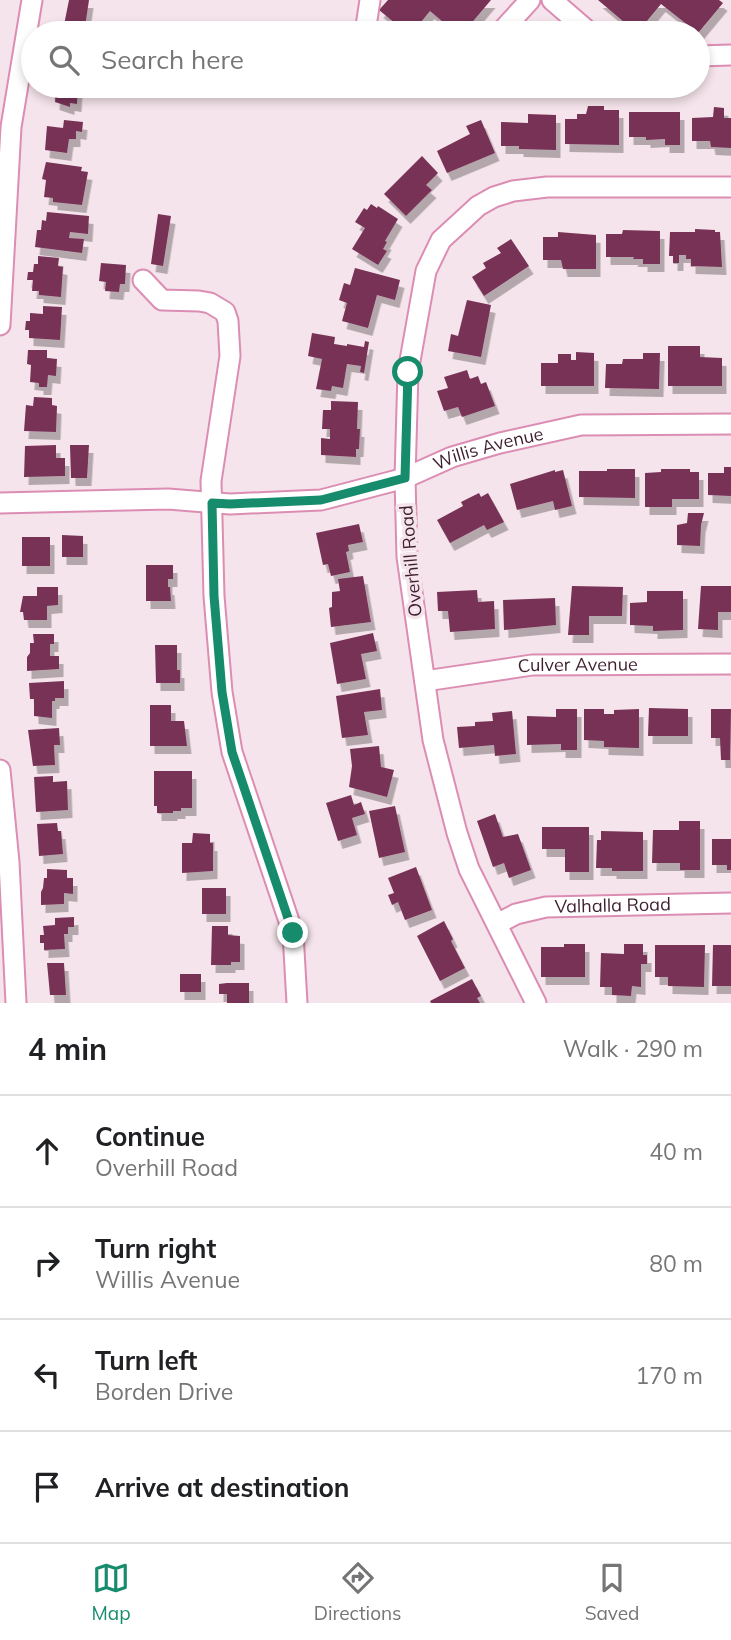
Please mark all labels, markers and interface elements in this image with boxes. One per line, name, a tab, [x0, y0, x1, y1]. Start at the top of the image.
search box	[21, 21, 710, 98]
icon: search	[45, 41, 83, 79]
text: Search here	[101, 43, 244, 76]
route start	[392, 356, 423, 387]
street label: Willis Avenue	[429, 422, 545, 475]
street label: Overhill Road	[394, 504, 427, 618]
street label: Culver Avenue	[516, 652, 638, 678]
street label: Valhalla Road	[554, 892, 671, 918]
route end	[277, 917, 308, 948]
text: 4 min	[28, 1030, 107, 1068]
text: Walk · 290 m	[563, 1034, 703, 1063]
text: Continue	[95, 1120, 205, 1153]
icon: ahead	[28, 1132, 66, 1170]
text: 40 m	[649, 1137, 703, 1166]
text: Overhill Road	[95, 1153, 238, 1182]
text: Turn right	[95, 1232, 216, 1265]
icon: right	[28, 1244, 66, 1282]
text: 80 m	[649, 1249, 703, 1278]
text: Willis Avenue	[95, 1265, 240, 1294]
text: Turn left	[95, 1344, 197, 1377]
icon: left	[28, 1356, 66, 1394]
text: 170 m	[635, 1361, 703, 1390]
text: Borden Drive	[95, 1377, 233, 1406]
icon: arrive	[28, 1468, 66, 1506]
text: Arrive at destination	[95, 1471, 350, 1504]
tab: Map	[92, 1559, 131, 1625]
tab: Directions	[314, 1559, 402, 1625]
tab: Saved	[585, 1559, 639, 1625]

